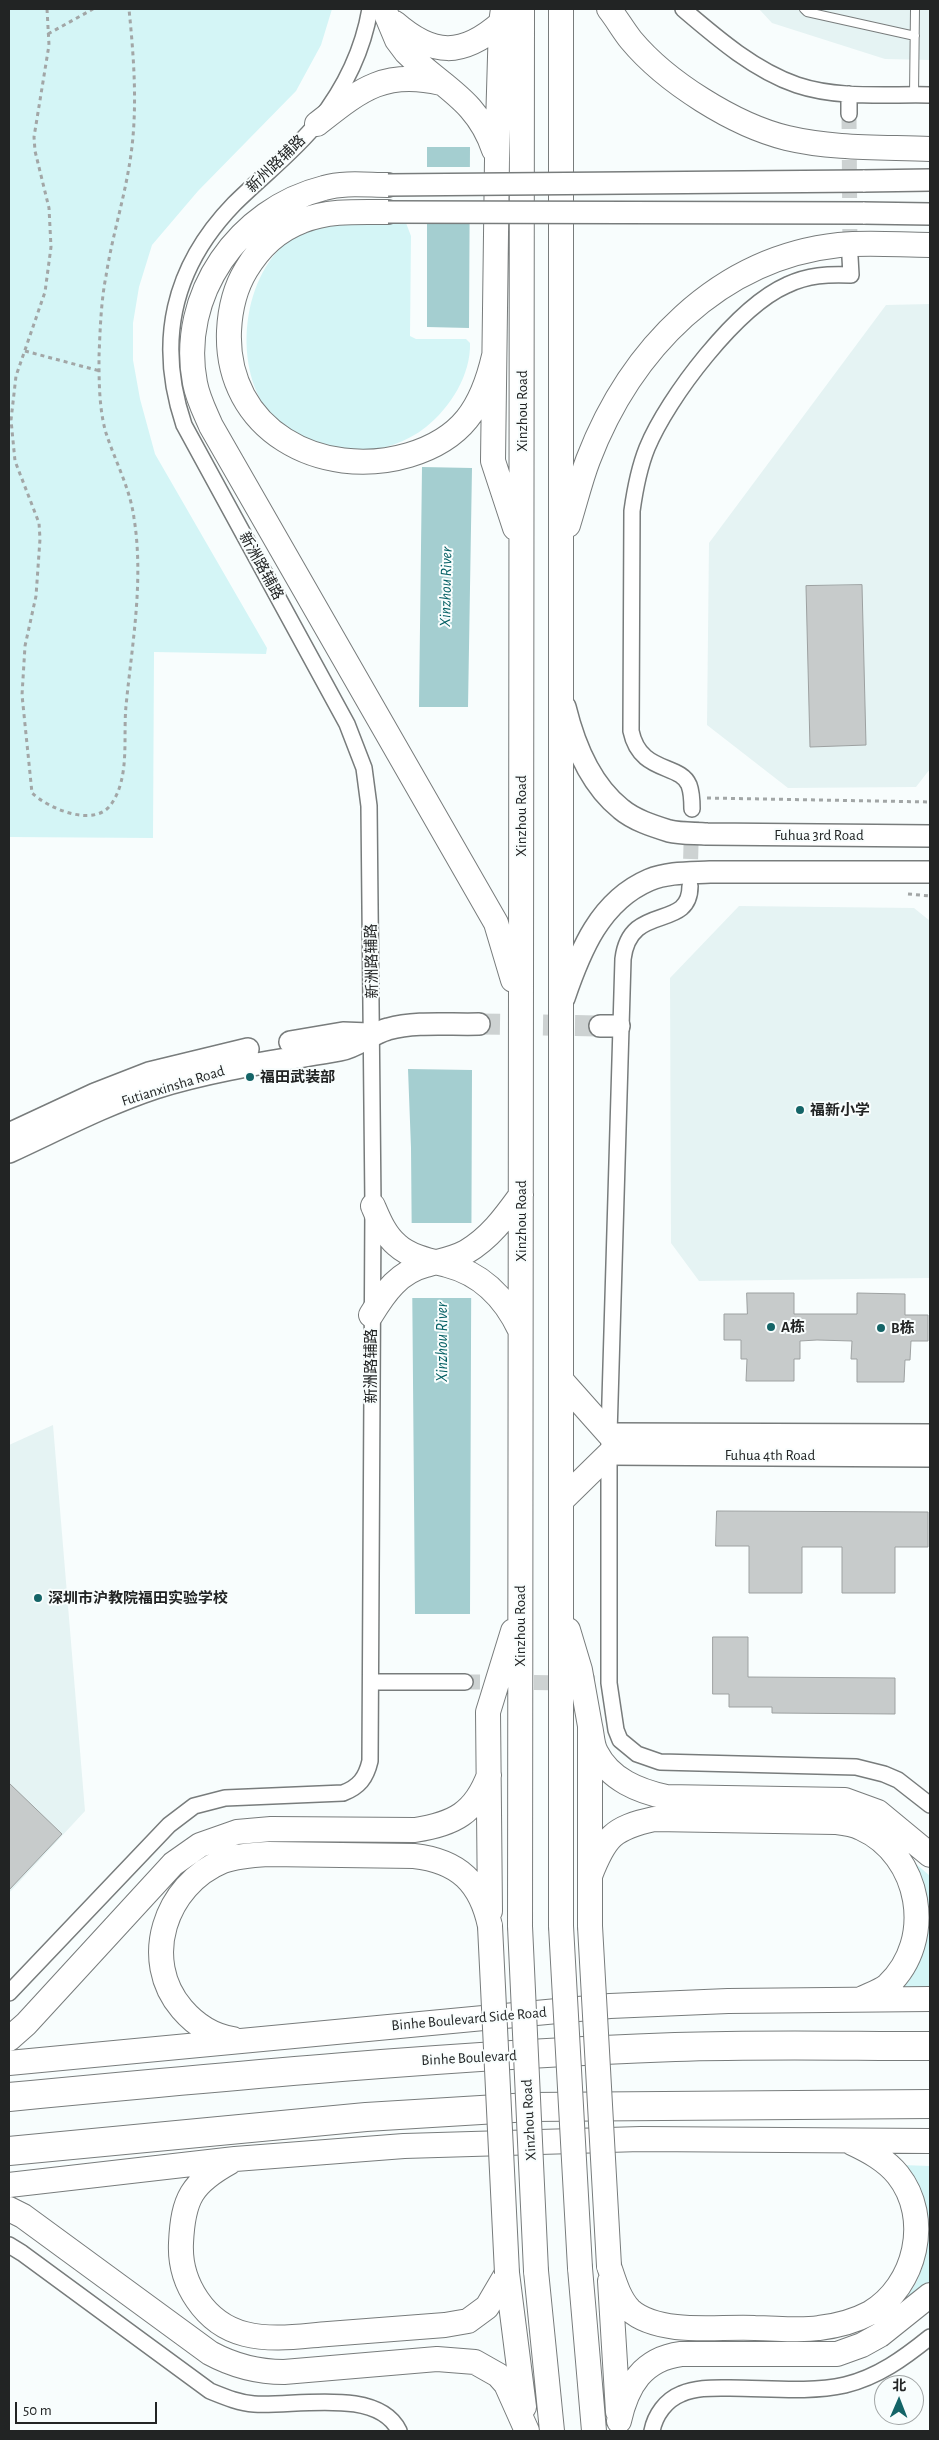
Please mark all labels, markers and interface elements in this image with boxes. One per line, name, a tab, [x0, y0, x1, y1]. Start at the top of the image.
street label: 新州路辅路	[243, 131, 309, 197]
street label: Xinzhou Road	[513, 370, 531, 452]
street label: 新洲路辅路	[235, 529, 287, 603]
water label: Xinzhou River	[436, 547, 456, 627]
street label: Xinzhou Road	[512, 775, 530, 857]
street label: Fuhua 3rd Road	[774, 826, 864, 844]
street label: 新洲路辅路	[362, 923, 382, 999]
street label: Futianxinsha Road	[119, 1062, 227, 1110]
place label: 福田武装部	[260, 1068, 335, 1086]
marker: 福田武装部	[244, 1071, 256, 1083]
place label: 福新小学	[810, 1101, 870, 1119]
marker: 福新小学	[794, 1104, 806, 1116]
street label: Xinzhou Road	[512, 1180, 530, 1262]
water label: Xinzhou River	[432, 1302, 452, 1382]
place label: A栋	[781, 1318, 805, 1336]
place label: B栋	[891, 1319, 915, 1337]
marker: A栋	[765, 1321, 777, 1333]
marker: B栋	[875, 1322, 887, 1334]
street label: 新洲路辅路	[362, 1329, 380, 1403]
street label: Fuhua 4th Road	[725, 1446, 815, 1464]
street label: Xinzhou Road	[511, 1585, 529, 1667]
place label: 深圳市沪教院福田实验学校	[48, 1589, 228, 1607]
marker: 深圳市沪教院福田实验学校	[32, 1592, 44, 1604]
street label: Binhe Boulevard Side Road	[391, 2003, 547, 2035]
street label: Binhe Boulevard	[421, 2047, 517, 2069]
street label: Xinzhou Road	[518, 2079, 540, 2161]
north arrow	[874, 2375, 924, 2425]
text: 北	[892, 2379, 906, 2393]
scale bar	[18, 2392, 160, 2424]
text: 50 m	[23, 2403, 52, 2418]

